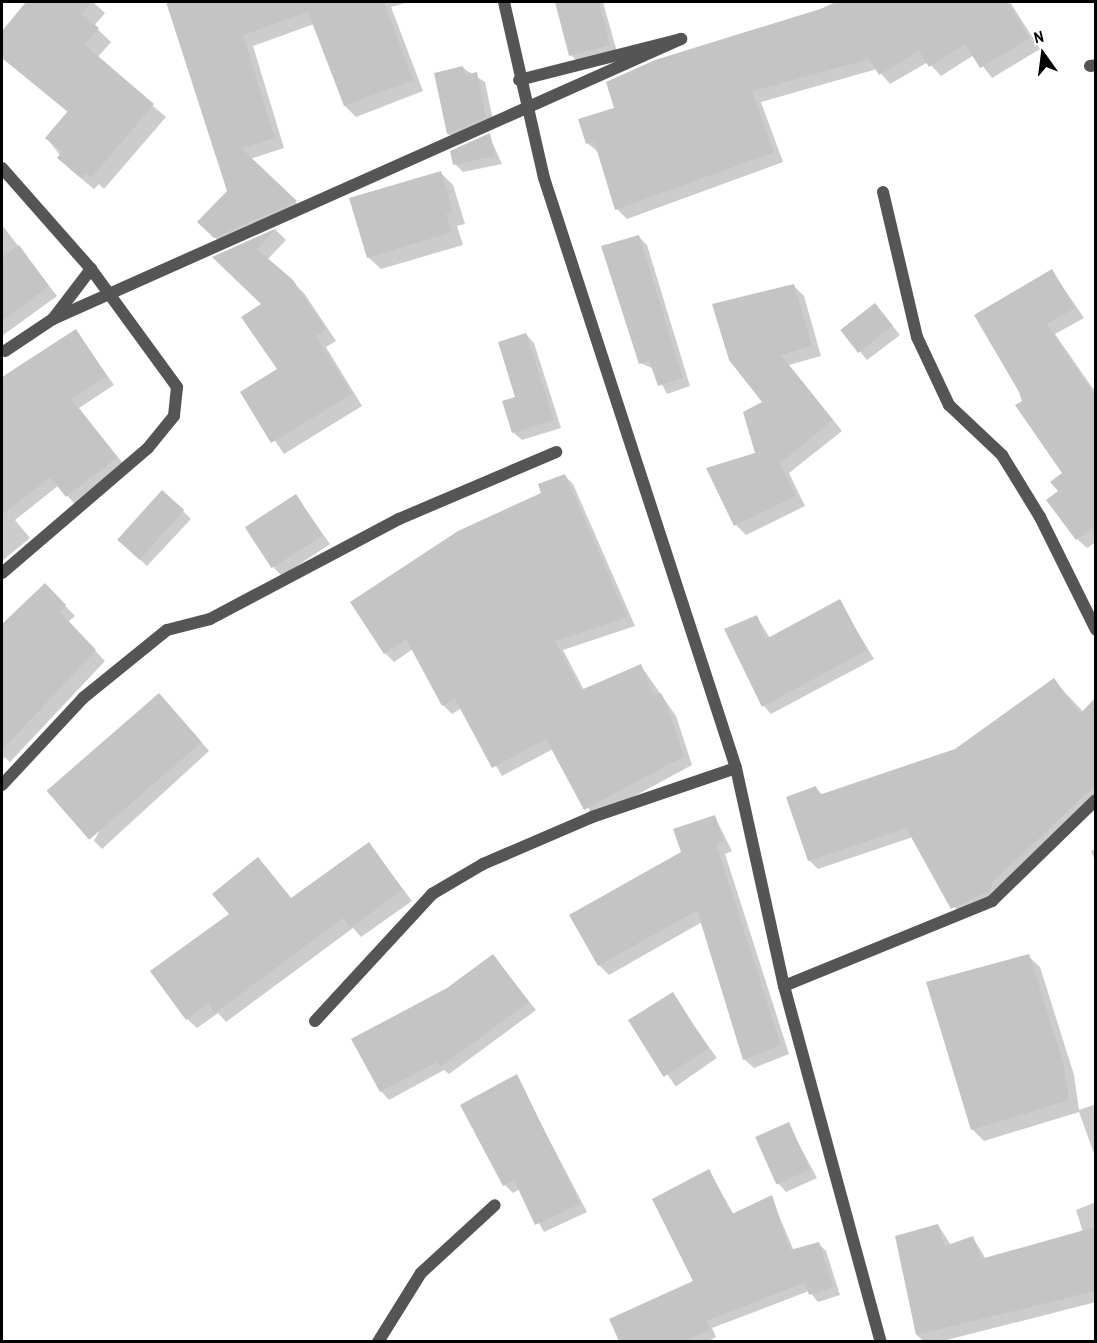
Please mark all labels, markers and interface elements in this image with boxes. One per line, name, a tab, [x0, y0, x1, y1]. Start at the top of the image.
north arrow	[1013, 24, 1073, 84]
text: N	[1031, 25, 1046, 48]

